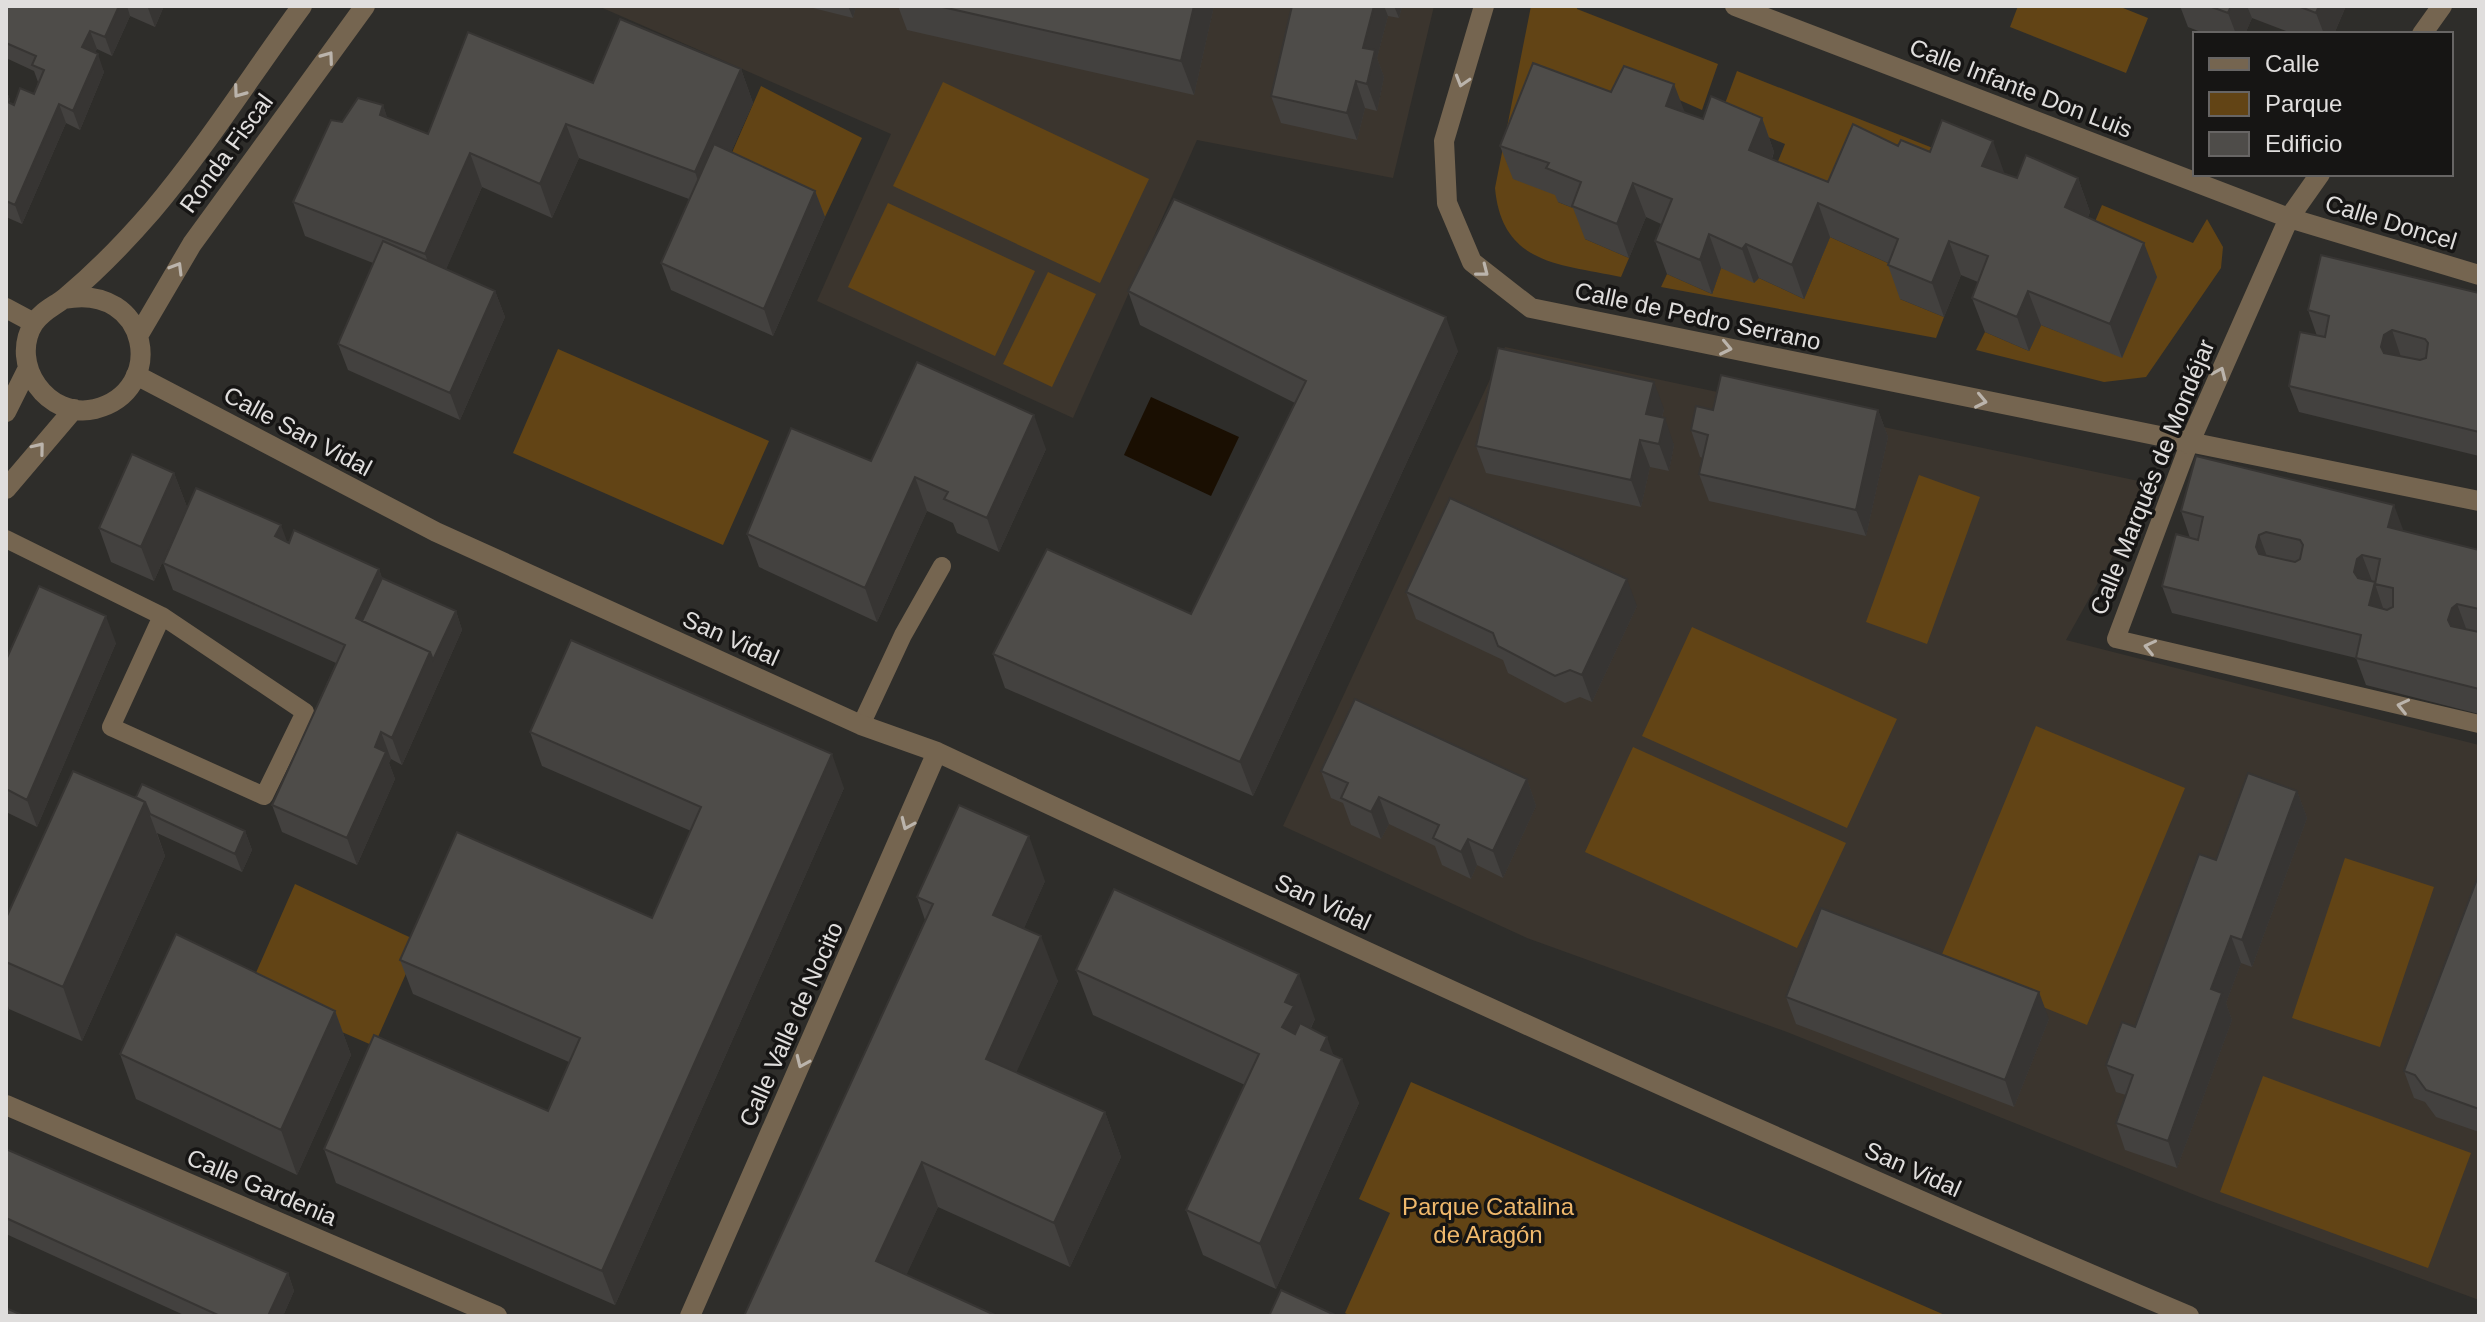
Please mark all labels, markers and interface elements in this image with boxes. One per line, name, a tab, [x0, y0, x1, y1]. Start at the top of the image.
legend	[2193, 32, 2453, 176]
street label: Calle Infante Don Luis	[1906, 33, 2136, 143]
text: Calle	[2265, 50, 2320, 77]
one-way arrow	[319, 51, 333, 65]
one-way arrow	[1455, 73, 1471, 87]
one-way arrow	[234, 83, 249, 97]
street label: Ronda Fiscal	[174, 88, 278, 218]
text: Parque	[2265, 90, 2342, 117]
text: Edificio	[2265, 130, 2342, 157]
street label: Calle Doncel	[2322, 189, 2460, 255]
one-way arrow	[1474, 261, 1489, 275]
one-way arrow	[167, 262, 183, 277]
street label: Calle de Pedro Serrano	[1573, 277, 1823, 355]
street label: Calle Marqués de Mondéjar	[2084, 335, 2220, 619]
one-way arrow	[1719, 339, 1732, 356]
one-way arrow	[2211, 366, 2227, 381]
street label: Calle San Vidal	[219, 381, 377, 481]
one-way arrow	[1973, 392, 1987, 409]
one-way arrow	[29, 442, 43, 457]
street label: San Vidal	[679, 605, 783, 671]
one-way arrow	[2144, 639, 2157, 656]
one-way arrow	[2397, 698, 2410, 715]
one-way arrow	[901, 816, 917, 831]
street label: San Vidal	[1271, 868, 1375, 936]
street label: Calle Valle de Nocito	[734, 918, 848, 1130]
one-way arrow	[796, 1054, 812, 1068]
street label: San Vidal	[1861, 1136, 1965, 1202]
street label: Calle Gardenia	[183, 1143, 342, 1231]
park label: Parque Catalina de Aragón	[1402, 1193, 1575, 1248]

